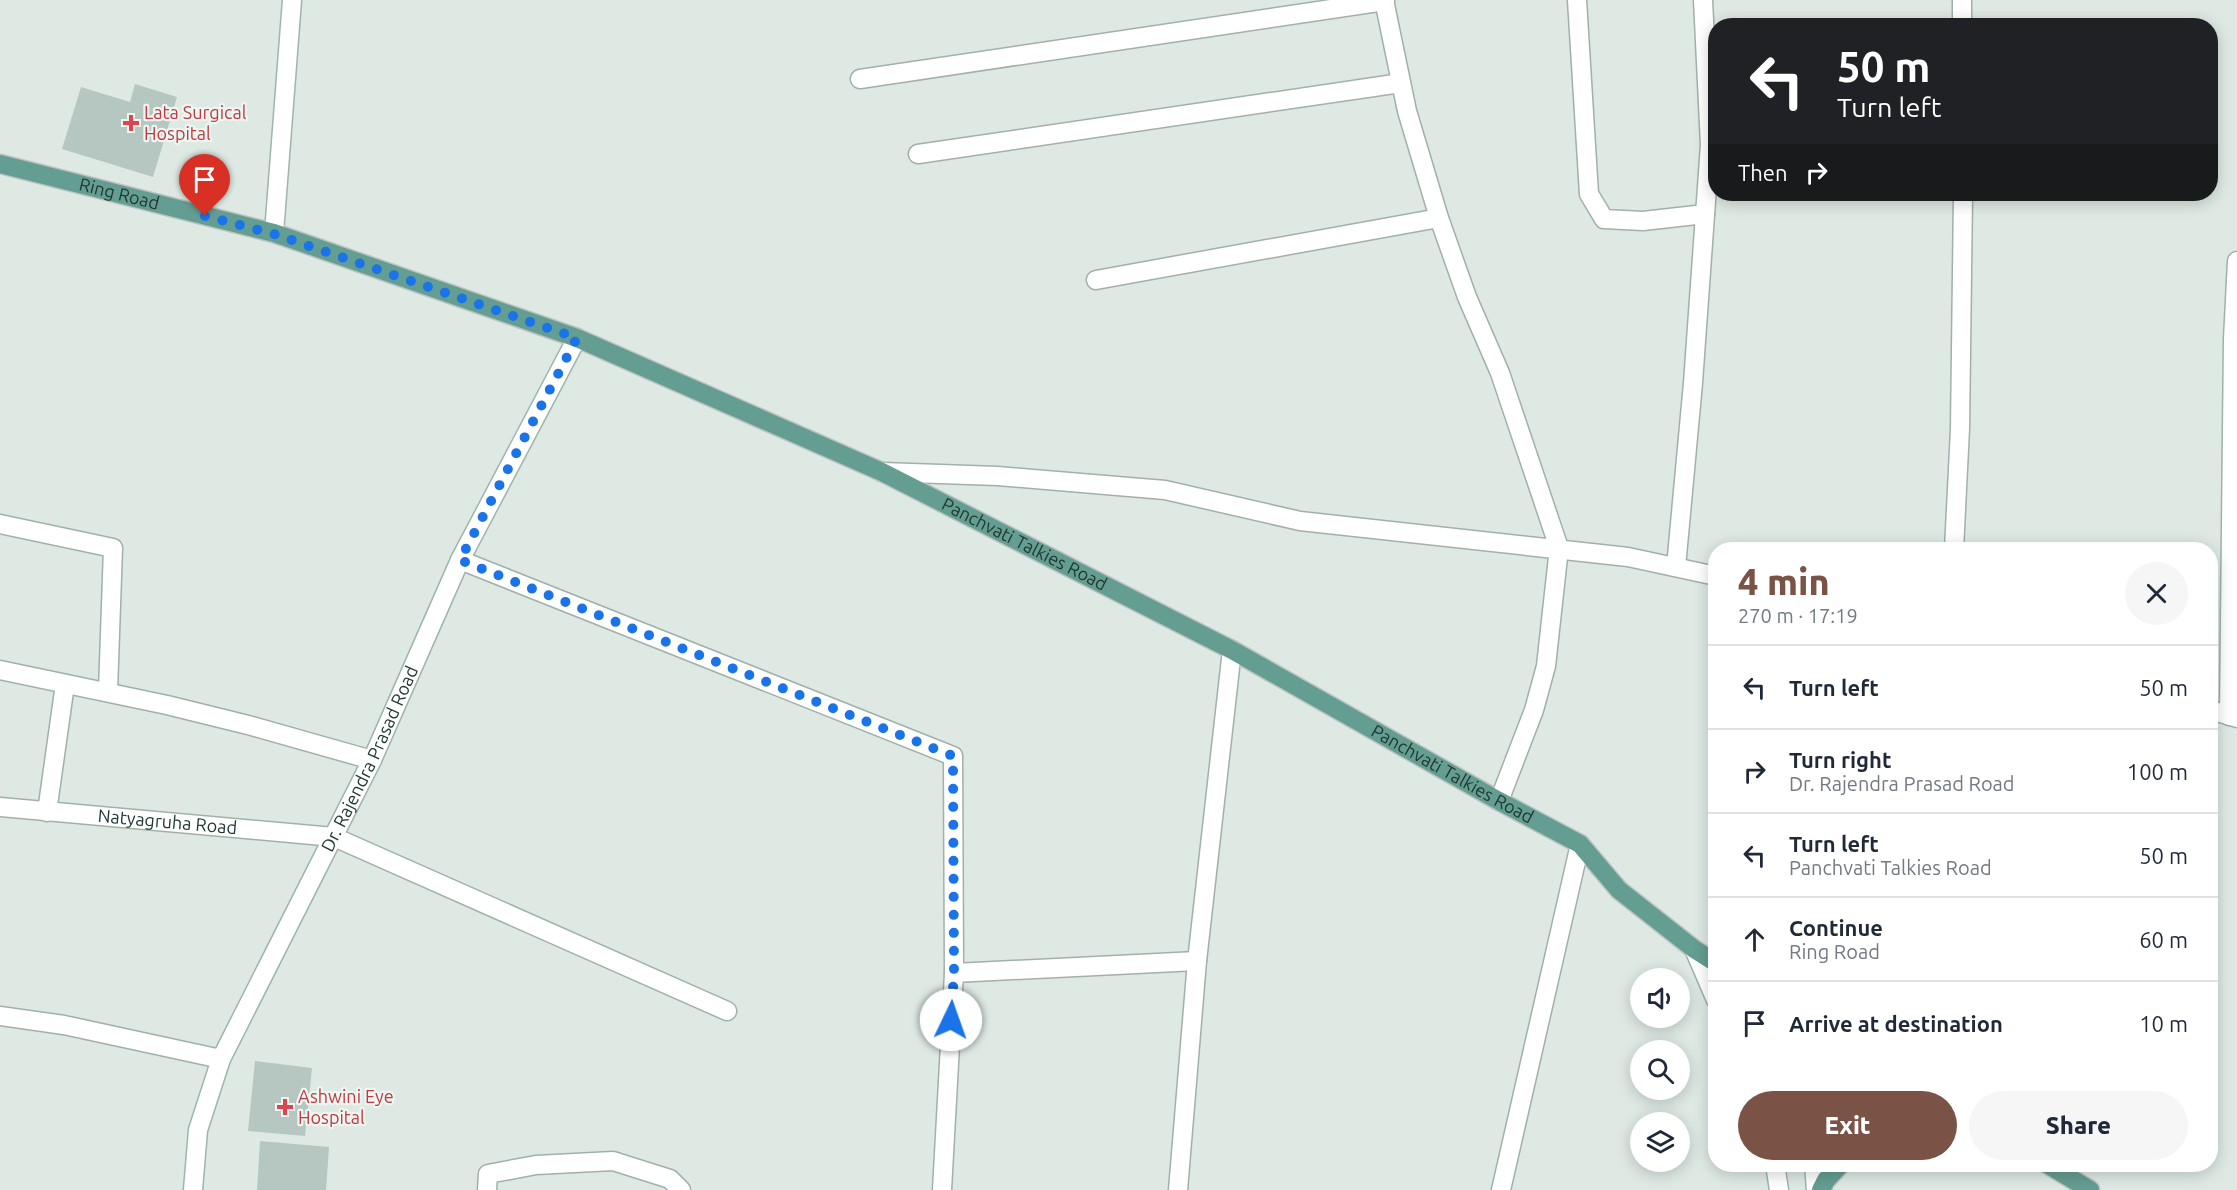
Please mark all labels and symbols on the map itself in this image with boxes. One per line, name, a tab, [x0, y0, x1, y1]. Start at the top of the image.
place label: Lata Surgical Hospital	[144, 102, 247, 143]
marker: Lata Surgical Hospital	[122, 114, 140, 132]
pin	[179, 154, 230, 216]
street label: Ring Road	[77, 173, 162, 213]
street label: Panchvati Talkies Road	[939, 493, 1111, 594]
street label: Dr. Rajendra Prasad Road	[316, 662, 421, 855]
street label: Panchvati Talkies Road	[1368, 720, 1537, 827]
street label: Natyagruha Road	[97, 805, 238, 837]
position arrow	[919, 988, 983, 1052]
place label: Ashwini Eye Hospital	[298, 1086, 394, 1127]
marker: Ashwini Eye Hospital	[276, 1098, 294, 1116]

